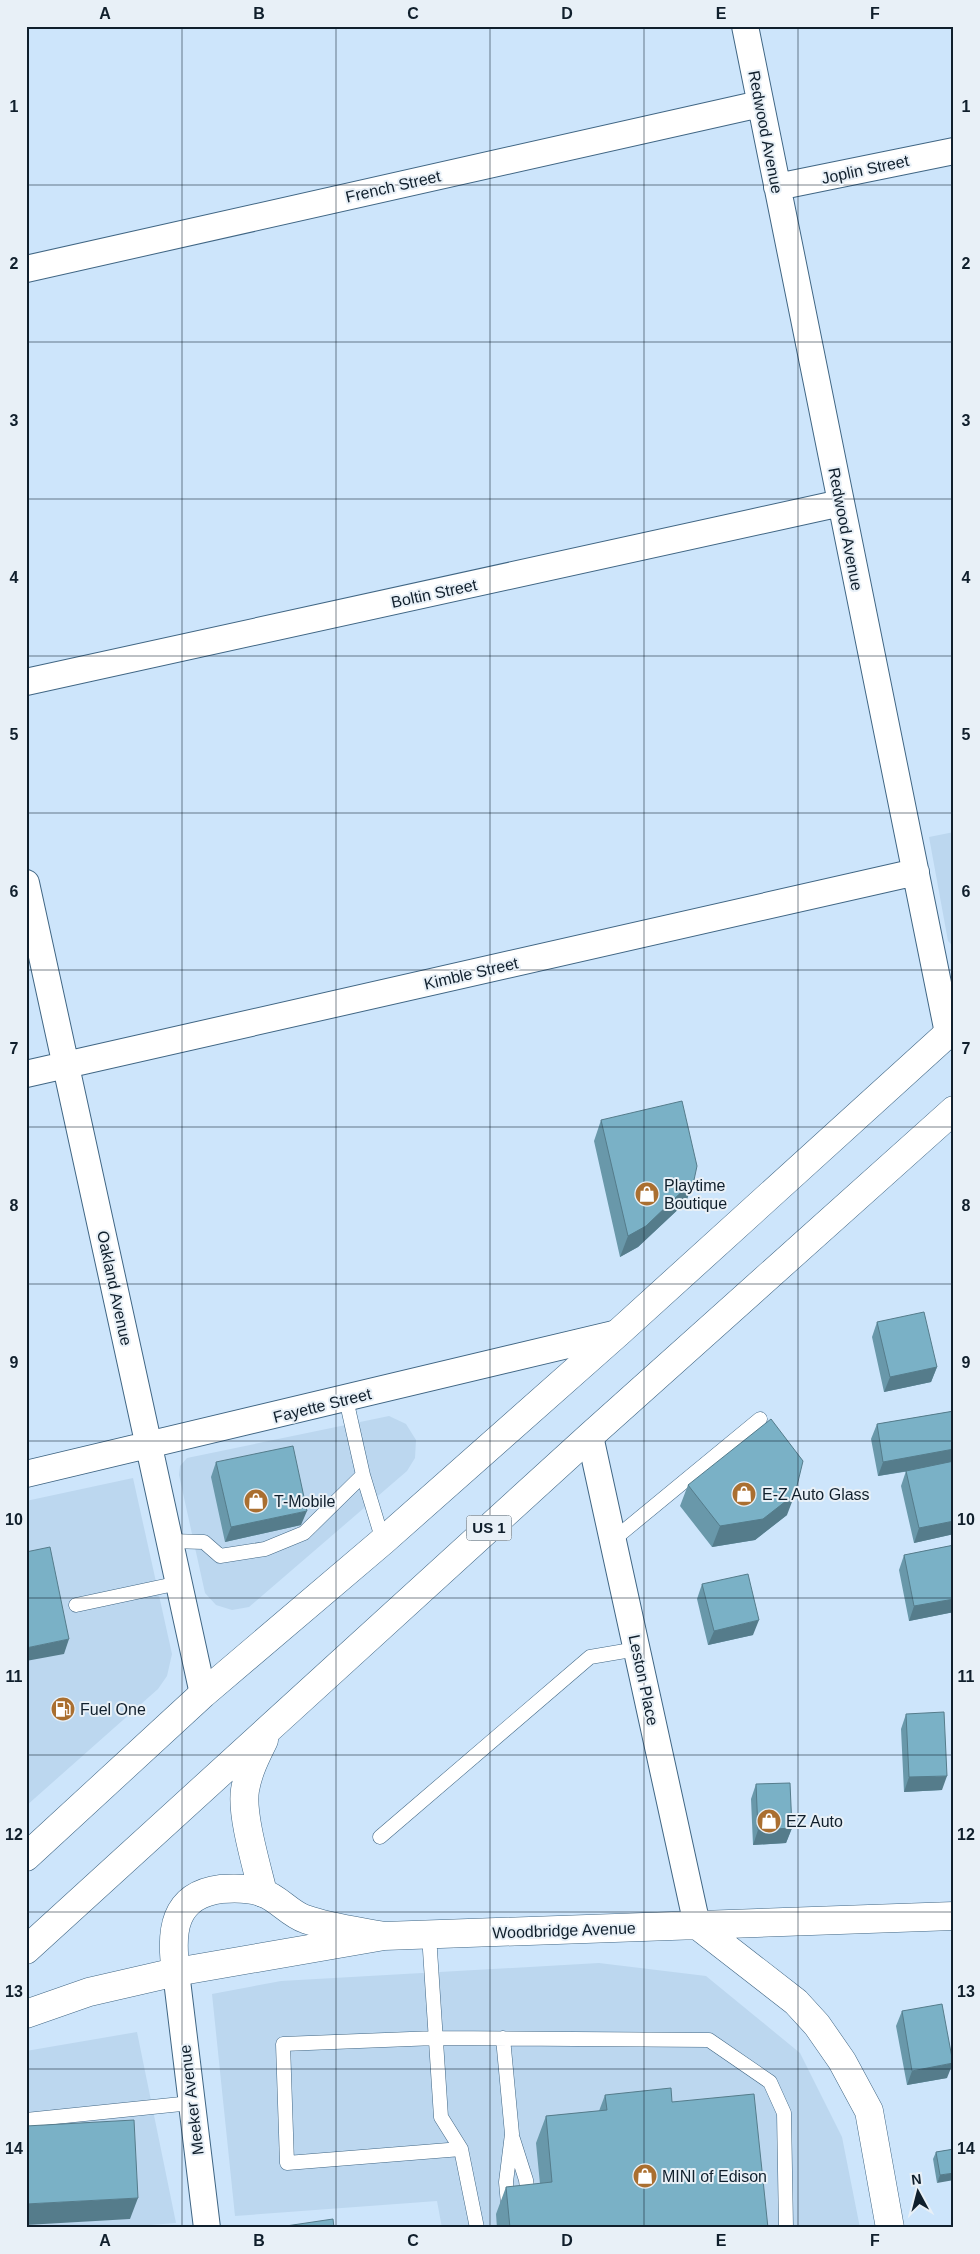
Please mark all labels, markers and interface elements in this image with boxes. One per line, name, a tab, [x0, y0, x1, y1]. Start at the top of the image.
text: A	[99, 5, 111, 22]
text: B	[253, 5, 265, 22]
text: C	[407, 5, 419, 22]
text: D	[561, 5, 573, 22]
text: E	[716, 5, 727, 22]
text: F	[870, 5, 880, 22]
street label: Redwood Avenue	[745, 69, 786, 195]
text: 1	[10, 98, 19, 115]
text: 1	[962, 98, 971, 115]
street label: Joplin Street	[820, 152, 911, 187]
street label: French Street	[344, 167, 443, 206]
text: 2	[10, 255, 19, 272]
text: 2	[962, 255, 971, 272]
text: 3	[10, 412, 19, 429]
text: 3	[962, 412, 971, 429]
street label: Redwood Avenue	[825, 466, 866, 592]
text: 4	[10, 569, 19, 586]
text: 4	[962, 569, 971, 586]
street label: Boltin Street	[390, 576, 479, 611]
text: 5	[10, 726, 19, 743]
text: 5	[962, 726, 971, 743]
text: 6	[10, 883, 19, 900]
text: 6	[962, 883, 971, 900]
street label: Kimble Street	[422, 954, 520, 993]
text: 7	[10, 1040, 19, 1057]
text: 7	[962, 1040, 971, 1057]
place label: Playtime Boutique	[664, 1177, 727, 1212]
shop icon: Playtime Boutique	[634, 1181, 660, 1207]
text: 8	[10, 1197, 19, 1214]
text: 8	[962, 1197, 971, 1214]
street label: Oakland Avenue	[94, 1229, 135, 1347]
text: 9	[10, 1354, 19, 1371]
text: 9	[962, 1354, 971, 1371]
street label: Fayette Street	[271, 1385, 373, 1426]
shop icon: E-Z Auto Glass	[731, 1481, 757, 1507]
place label: E-Z Auto Glass	[762, 1486, 870, 1503]
shop icon: T-Mobile	[243, 1488, 269, 1514]
place label: T-Mobile	[274, 1493, 335, 1510]
text: 10	[5, 1511, 23, 1528]
text: 10	[957, 1511, 975, 1528]
road number: US 1	[466, 1516, 512, 1540]
street label: Leston Place	[626, 1633, 661, 1727]
text: 11	[6, 1668, 23, 1685]
text: 11	[958, 1668, 975, 1685]
fuel station icon: Fuel One	[50, 1696, 76, 1722]
place label: Fuel One	[80, 1701, 146, 1718]
shop icon: EZ Auto	[756, 1808, 782, 1834]
place label: EZ Auto	[786, 1813, 843, 1830]
text: 12	[5, 1826, 23, 1843]
text: 12	[957, 1826, 975, 1843]
street label: Woodbridge Avenue	[492, 1919, 636, 1941]
text: 13	[5, 1983, 23, 2000]
text: 13	[957, 1983, 975, 2000]
street label: Meeker Avenue	[176, 2044, 207, 2156]
text: 14	[5, 2140, 23, 2157]
text: 14	[957, 2140, 975, 2157]
shop icon: MINI of Edison	[632, 2163, 658, 2189]
north arrow	[892, 2166, 942, 2216]
place label: MINI of Edison	[662, 2168, 767, 2185]
text: N	[910, 2171, 922, 2188]
text: A	[99, 2232, 111, 2249]
text: B	[253, 2232, 265, 2249]
text: C	[407, 2232, 419, 2249]
text: D	[561, 2232, 573, 2249]
text: E	[716, 2232, 727, 2249]
text: F	[870, 2232, 880, 2249]

